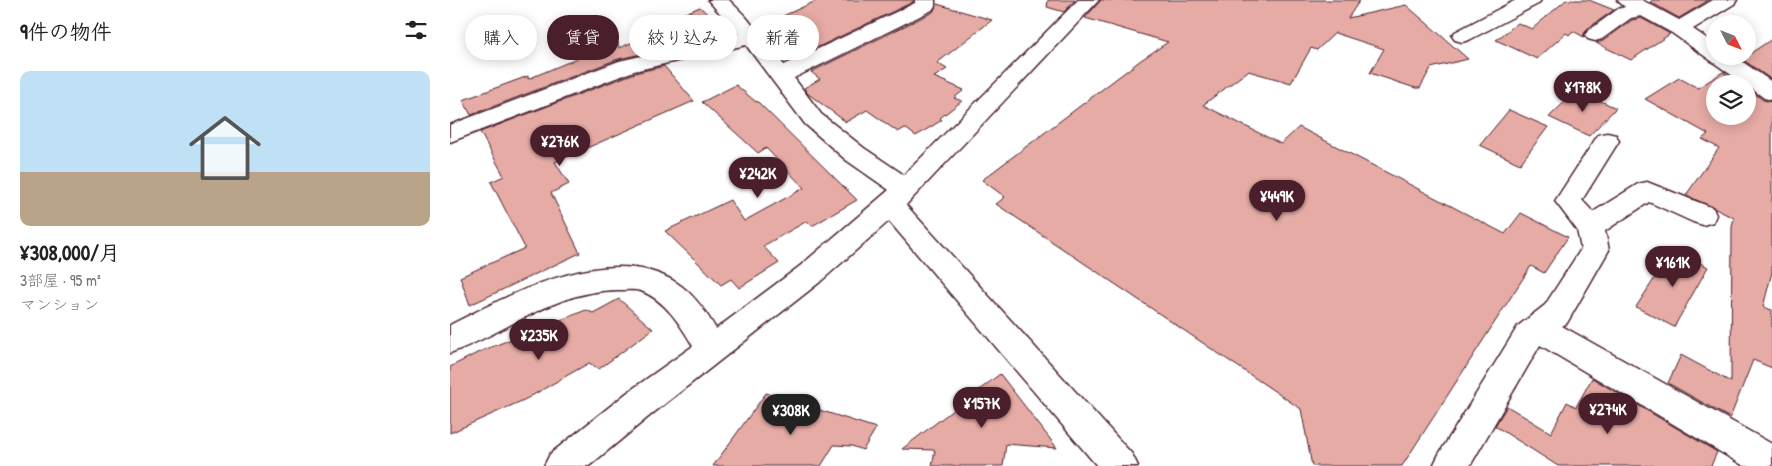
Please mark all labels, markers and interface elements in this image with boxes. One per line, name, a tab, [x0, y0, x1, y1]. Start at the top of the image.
chip: 購入	[465, 15, 537, 60]
chip: 賃貸	[547, 15, 619, 60]
chip: 絞り込み	[629, 15, 737, 60]
chip: 新着	[747, 15, 819, 60]
north arrow	[1706, 15, 1756, 65]
map controls	[1706, 15, 1756, 125]
icon: filters	[402, 16, 430, 44]
text: 9件の物件	[20, 17, 112, 46]
pin: ¥178K	[1548, 70, 1618, 113]
button: layers	[1706, 75, 1756, 125]
text: ¥178K	[1565, 76, 1601, 98]
icon: home	[180, 103, 270, 193]
pin: ¥276K	[525, 124, 595, 167]
text: ¥276K	[541, 130, 579, 152]
pin: ¥242K	[723, 156, 793, 199]
text: ¥242K	[740, 162, 776, 184]
pin: ¥449K	[1242, 180, 1312, 222]
text: ¥449K	[1260, 185, 1294, 207]
text: ¥308,000/月	[20, 238, 120, 267]
pin: ¥161K	[1638, 246, 1708, 288]
text: ¥161K	[1656, 251, 1690, 273]
text: 3部屋 · 95 m²	[20, 269, 101, 291]
text: マンション	[20, 293, 99, 315]
pin: ¥235K	[504, 318, 574, 361]
text: ¥235K	[520, 324, 558, 346]
pin: ¥157K	[947, 386, 1017, 429]
text: ¥157K	[964, 392, 1000, 414]
pin: ¥274K	[1573, 392, 1643, 435]
pin: ¥308K	[756, 394, 826, 436]
text: ¥274K	[1589, 398, 1627, 420]
text: ¥308K	[772, 399, 810, 421]

